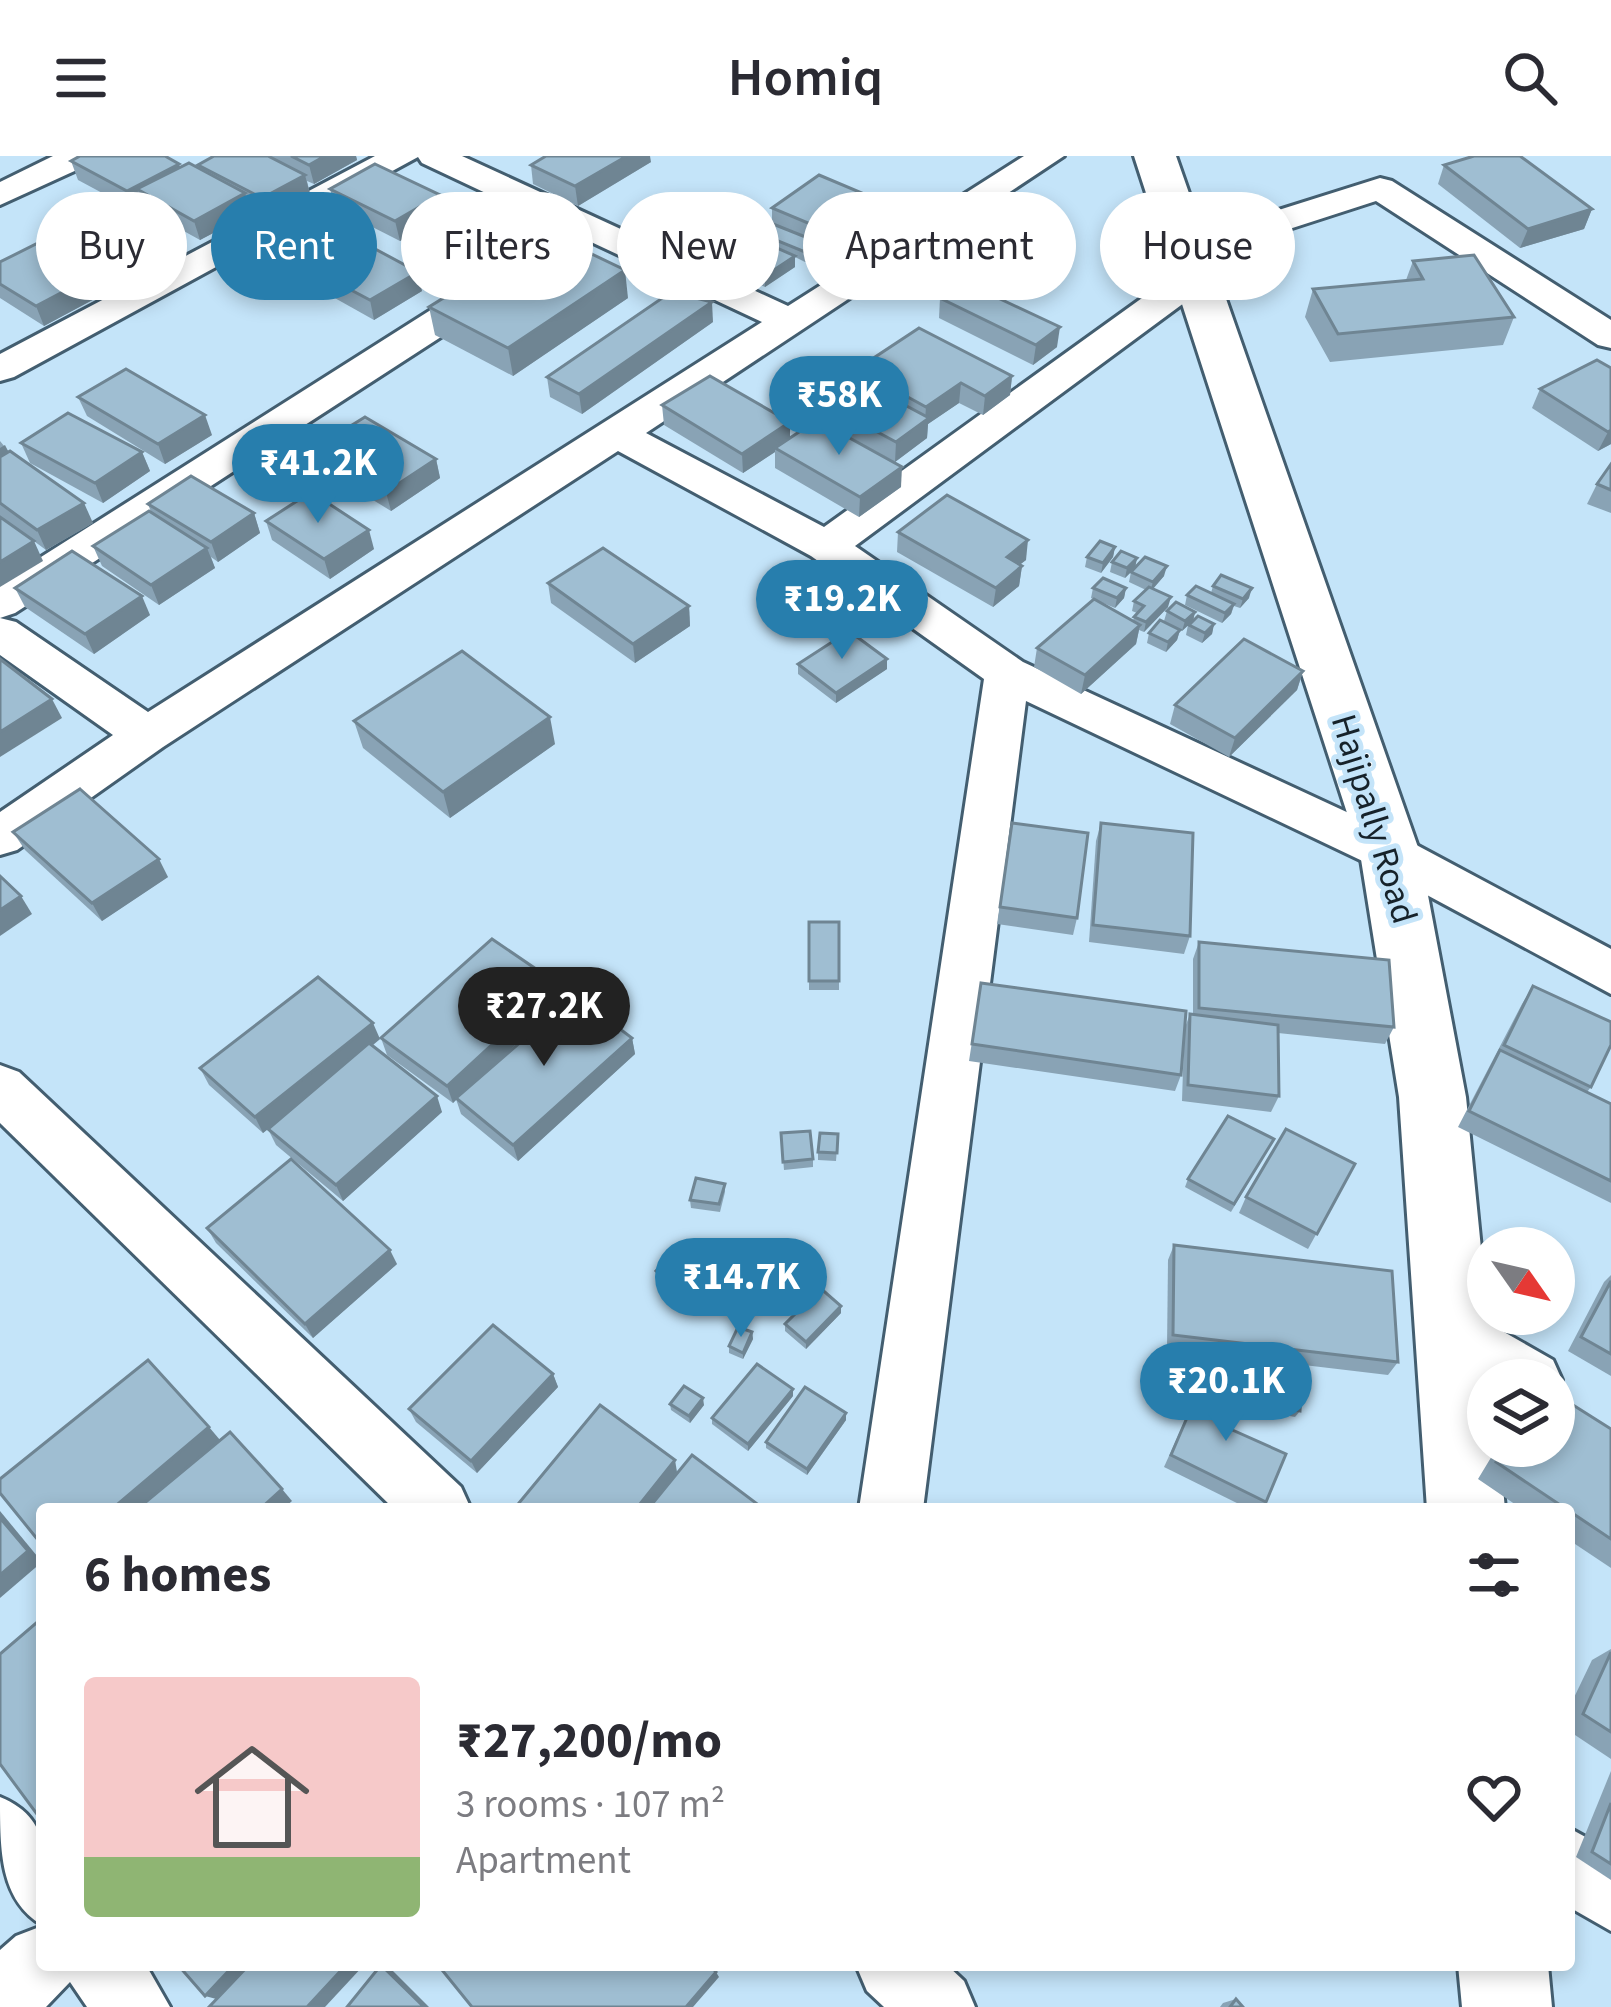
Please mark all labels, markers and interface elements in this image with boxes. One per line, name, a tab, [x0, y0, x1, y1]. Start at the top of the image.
text: Homiq	[728, 40, 883, 117]
icon: menu	[48, 45, 114, 111]
icon: search	[1497, 45, 1563, 111]
chip: Buy	[36, 192, 187, 300]
chip: Rent	[211, 192, 377, 300]
chip: Filters	[401, 192, 593, 300]
chip: New	[617, 192, 779, 300]
chip: Apartment	[803, 192, 1076, 300]
chip: House	[1100, 192, 1295, 300]
pin: ₹58K	[768, 356, 910, 458]
text: ₹58K	[796, 367, 882, 423]
pin: ₹41.2K	[220, 424, 416, 526]
text: ₹41.2K	[259, 435, 377, 491]
pin: ₹19.2K	[744, 560, 940, 662]
text: ₹19.2K	[783, 571, 901, 627]
street label: Hajipally Road	[1318, 708, 1430, 930]
pin: ₹27.2K	[446, 967, 642, 1069]
text: ₹27.2K	[485, 978, 603, 1034]
north arrow	[1467, 1227, 1575, 1335]
map controls	[1467, 1227, 1575, 1467]
pin: ₹14.7K	[643, 1238, 839, 1340]
text: ₹14.7K	[682, 1249, 800, 1305]
pin: ₹20.1K	[1128, 1342, 1324, 1444]
text: ₹20.1K	[1167, 1353, 1285, 1409]
button: layers	[1467, 1359, 1575, 1467]
text: 6 homes	[84, 1539, 271, 1611]
icon: filters	[1461, 1542, 1527, 1608]
text: ₹27,200/mo	[456, 1705, 722, 1777]
icon: home	[180, 1725, 324, 1869]
icon: heart	[1461, 1764, 1527, 1830]
text: 3 rooms · 107 m²	[456, 1777, 725, 1833]
text: Apartment	[456, 1833, 631, 1889]

